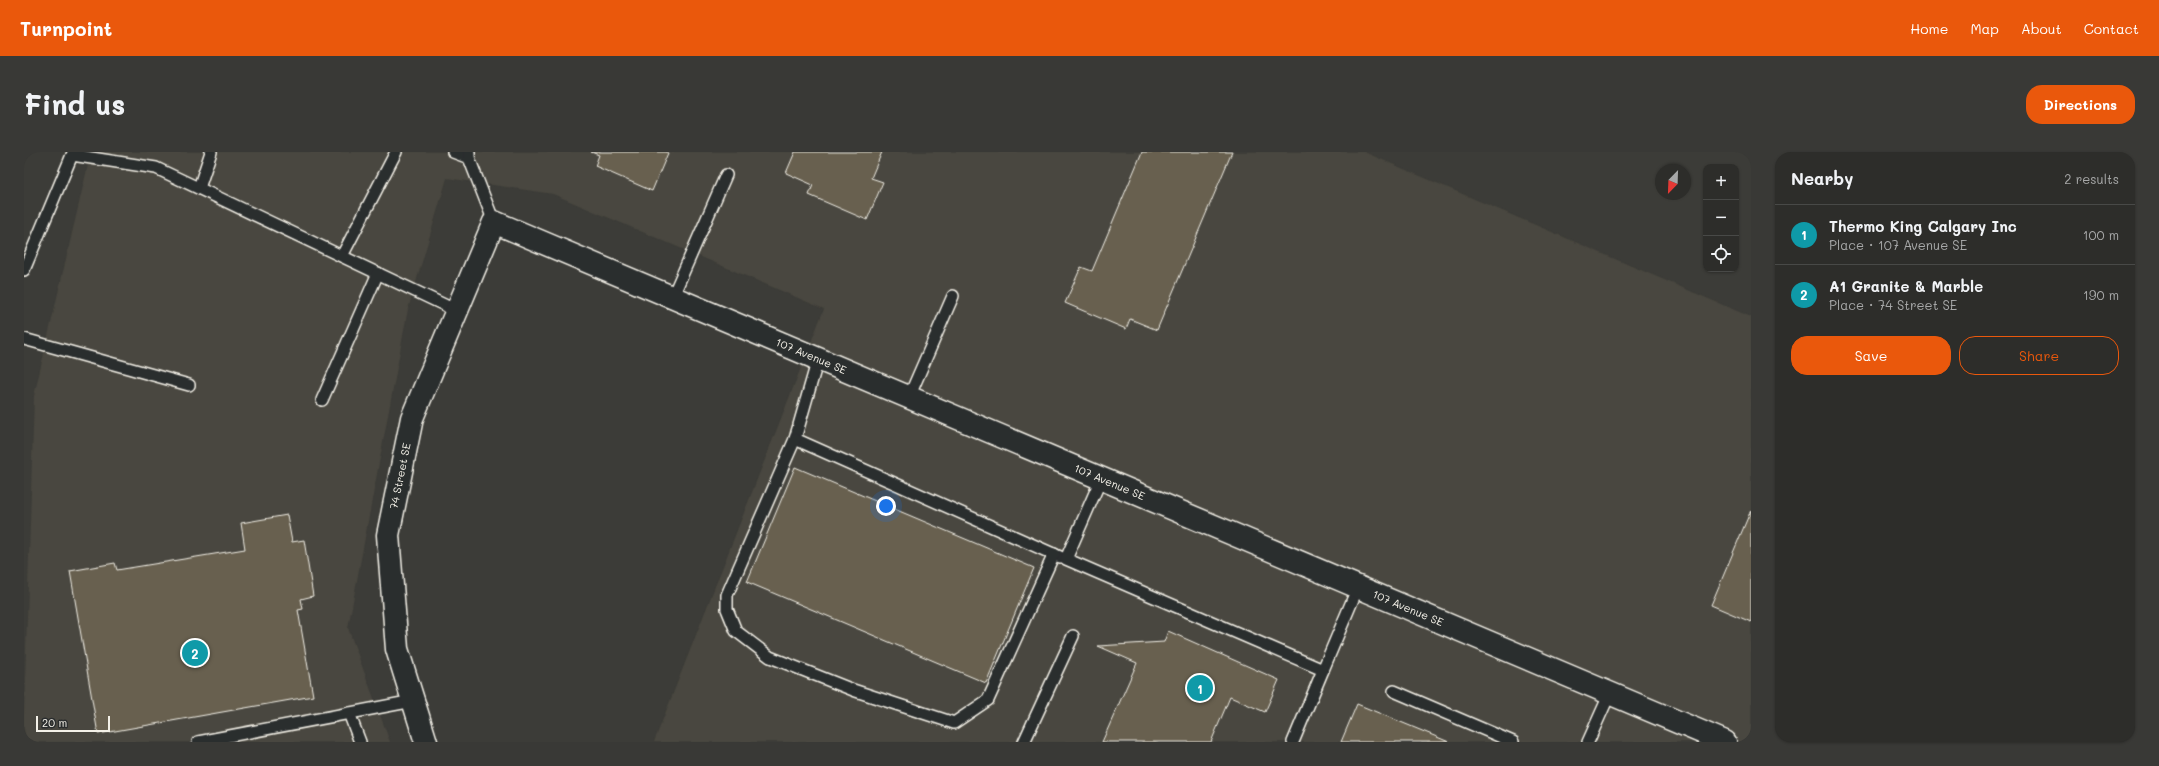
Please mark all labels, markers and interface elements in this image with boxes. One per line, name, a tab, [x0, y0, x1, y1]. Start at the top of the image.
text: Turnpoint	[20, 16, 112, 41]
text: Home	[1910, 19, 1948, 38]
text: Map	[1970, 19, 1999, 38]
text: About	[2021, 19, 2062, 38]
text: Contact	[2084, 19, 2139, 38]
button: Directions	[2026, 85, 2135, 124]
text: Find us	[24, 86, 125, 122]
north arrow	[1655, 164, 1691, 200]
map controls	[1703, 164, 1739, 272]
button: +	[1703, 164, 1739, 200]
text: Nearby	[1791, 167, 1853, 189]
text: 2 results	[2064, 170, 2119, 187]
button: −	[1703, 200, 1739, 236]
text: Thermo King Calgary Inc	[1829, 216, 2017, 236]
text: 1	[1801, 226, 1807, 243]
text: 100 m	[2083, 226, 2119, 243]
button: locate	[1703, 236, 1739, 272]
text: Place · 107 Avenue SE	[1829, 236, 1967, 253]
text: A1 Granite & Marble	[1829, 276, 1983, 296]
text: 2	[1800, 286, 1808, 303]
text: 190 m	[2083, 286, 2119, 303]
text: Place · 74 Street SE	[1829, 296, 1957, 313]
street label: 107 Avenue SE	[774, 334, 849, 377]
button: Save	[1791, 336, 1951, 375]
button: Share	[1959, 336, 2119, 375]
street label: 74 Street SE	[386, 441, 414, 510]
street label: 107 Avenue SE	[1072, 460, 1148, 503]
your location	[876, 496, 896, 516]
street label: 107 Avenue SE	[1371, 586, 1446, 629]
pin: 2	[182, 638, 208, 668]
pin: 1	[1187, 673, 1213, 703]
scale bar	[36, 714, 110, 733]
text: 20 m	[42, 715, 67, 730]

